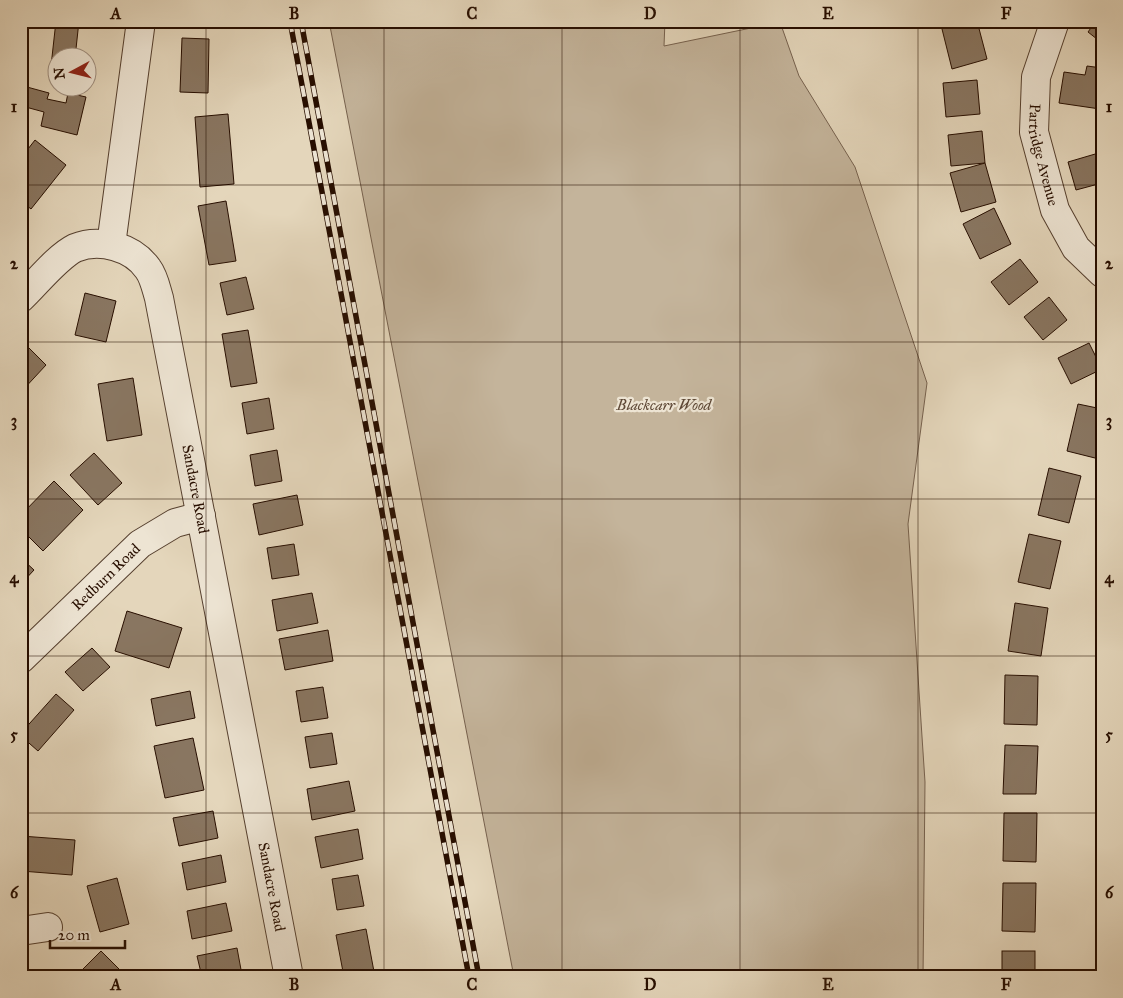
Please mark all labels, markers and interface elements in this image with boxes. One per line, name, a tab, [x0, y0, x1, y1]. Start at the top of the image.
text: A	[110, 4, 122, 23]
text: B	[289, 4, 299, 23]
text: C	[467, 4, 478, 23]
text: D	[644, 4, 657, 23]
text: E	[822, 4, 834, 23]
text: F	[1001, 4, 1012, 23]
north arrow	[48, 48, 98, 98]
text: N	[50, 66, 69, 80]
text: 1	[11, 97, 18, 116]
text: 1	[1106, 97, 1113, 116]
street label: Partridge Avenue	[1025, 103, 1062, 208]
text: 2	[10, 254, 19, 273]
text: 2	[1105, 254, 1114, 273]
park label: Blackcarr Wood	[616, 396, 713, 414]
text: 3	[11, 411, 17, 431]
text: 3	[1106, 411, 1112, 431]
street label: Sandacre Road	[178, 443, 213, 536]
street label: Redburn Road	[68, 539, 144, 614]
text: 4	[10, 568, 20, 588]
text: 4	[1105, 568, 1115, 588]
text: 5	[10, 725, 18, 744]
text: 5	[1105, 725, 1113, 744]
street label: Sandacre Road	[254, 841, 289, 933]
text: 6	[10, 883, 19, 902]
text: 6	[1105, 883, 1114, 902]
scale bar	[50, 918, 125, 950]
text: 20 m	[58, 926, 90, 944]
text: A	[110, 975, 122, 994]
text: B	[289, 975, 299, 994]
text: C	[467, 975, 478, 994]
text: D	[644, 975, 657, 994]
text: E	[822, 975, 834, 994]
text: F	[1001, 975, 1012, 994]

